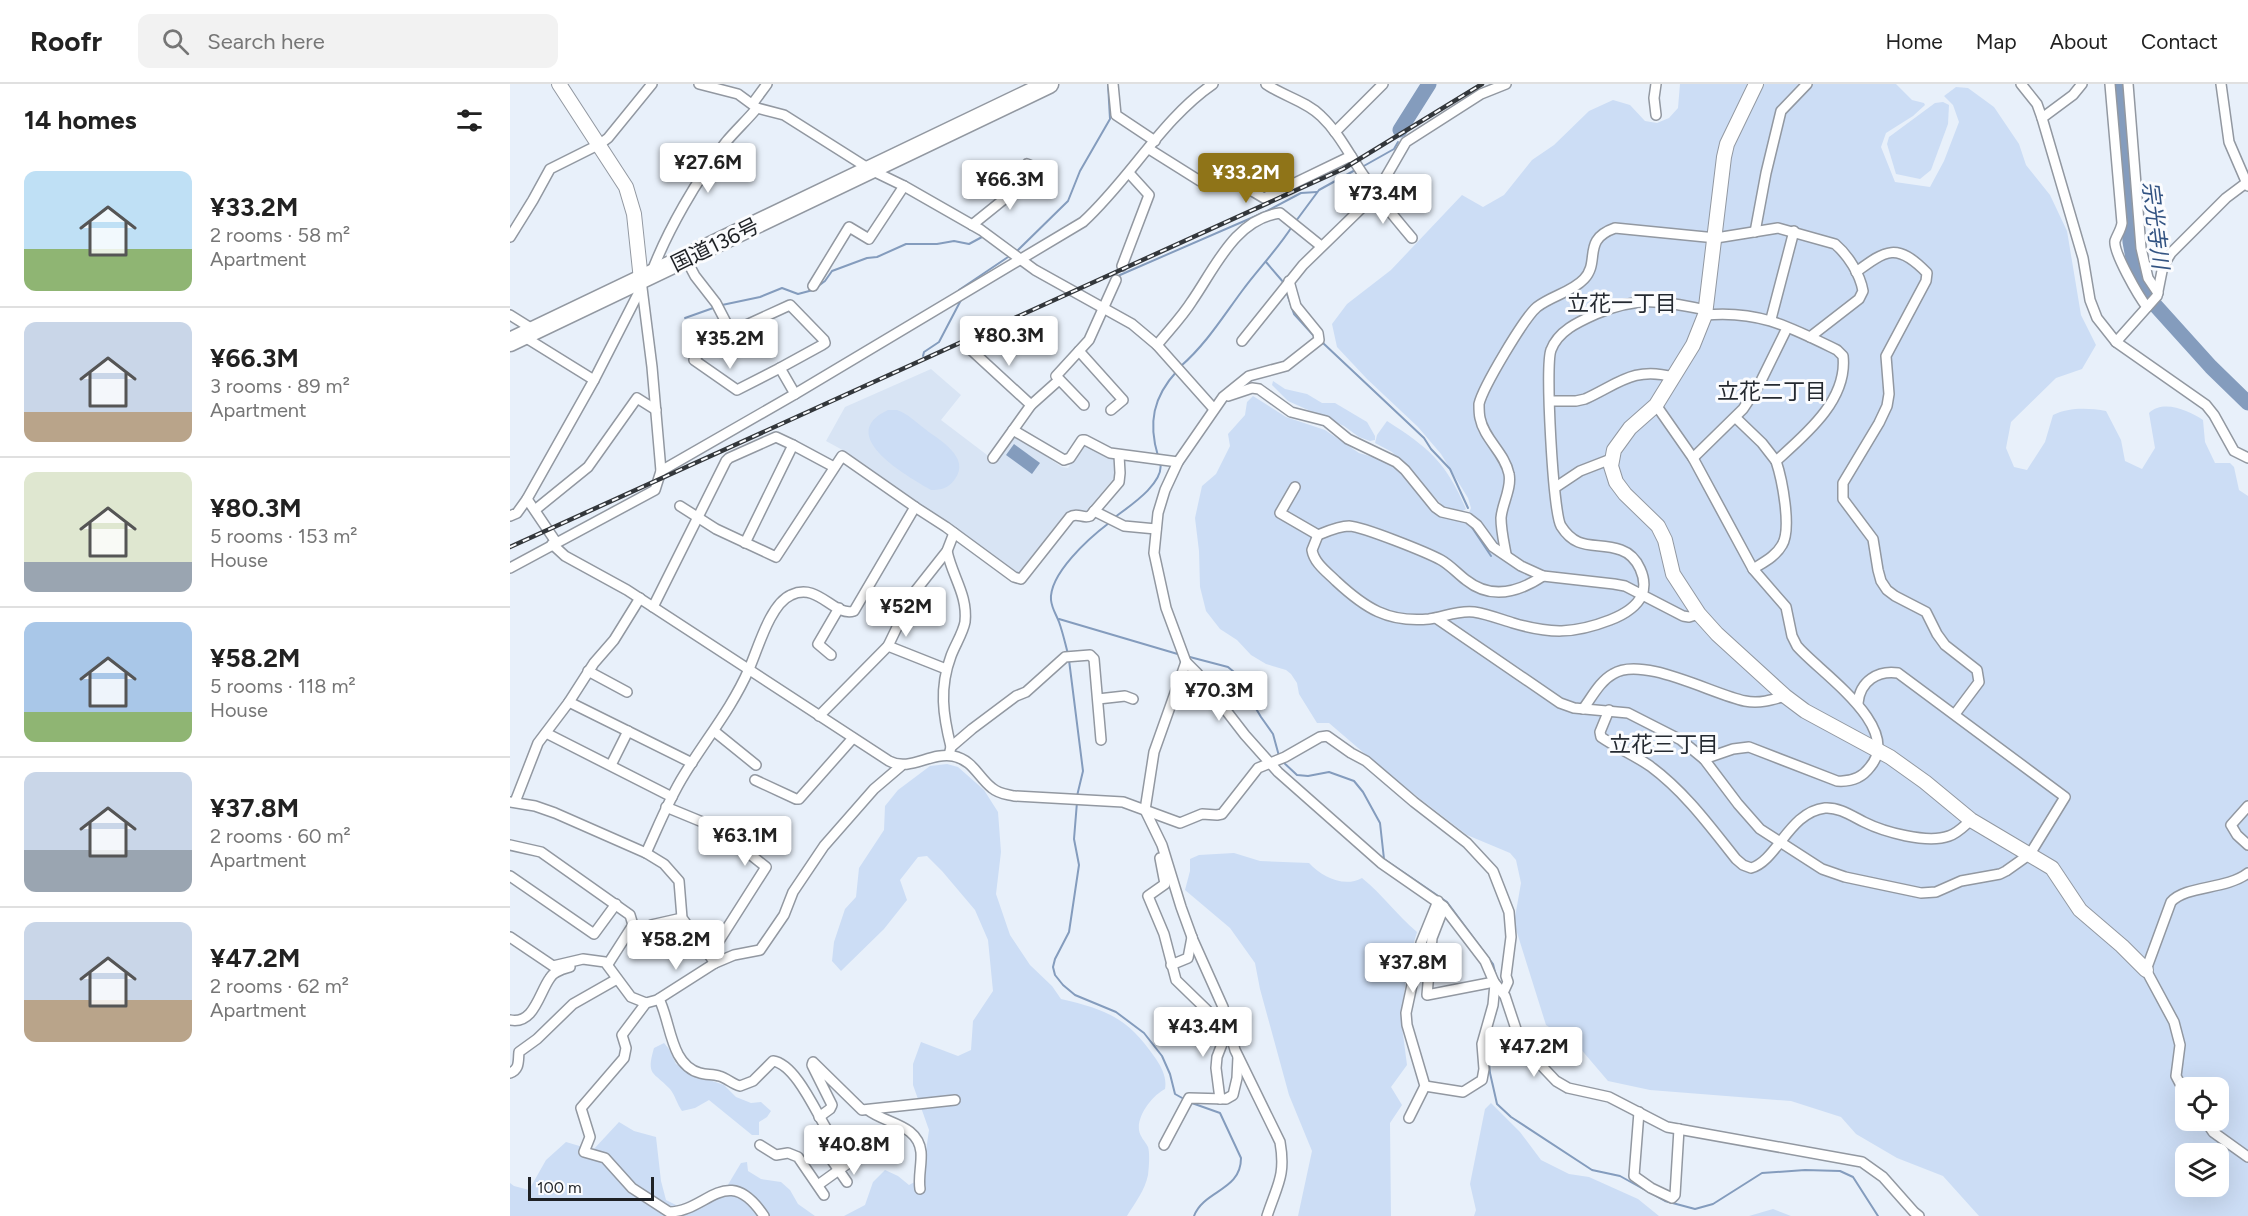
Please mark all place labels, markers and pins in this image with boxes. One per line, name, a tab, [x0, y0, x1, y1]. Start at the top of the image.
pin: ¥27.6M	[659, 143, 757, 194]
pin: ¥33.2M	[1197, 153, 1295, 204]
pin: ¥66.3M	[961, 160, 1059, 211]
pin: ¥73.4M	[1334, 174, 1432, 225]
pin: ¥80.3M	[960, 316, 1058, 367]
pin: ¥35.2M	[681, 319, 779, 370]
pin: ¥52M	[870, 587, 942, 638]
pin: ¥70.3M	[1170, 671, 1268, 722]
pin: ¥63.1M	[696, 816, 794, 867]
pin: ¥58.2M	[627, 920, 725, 971]
pin: ¥37.8M	[1364, 943, 1462, 994]
pin: ¥43.4M	[1154, 1007, 1252, 1058]
pin: ¥47.2M	[1485, 1027, 1583, 1078]
pin: ¥40.8M	[805, 1125, 903, 1176]

